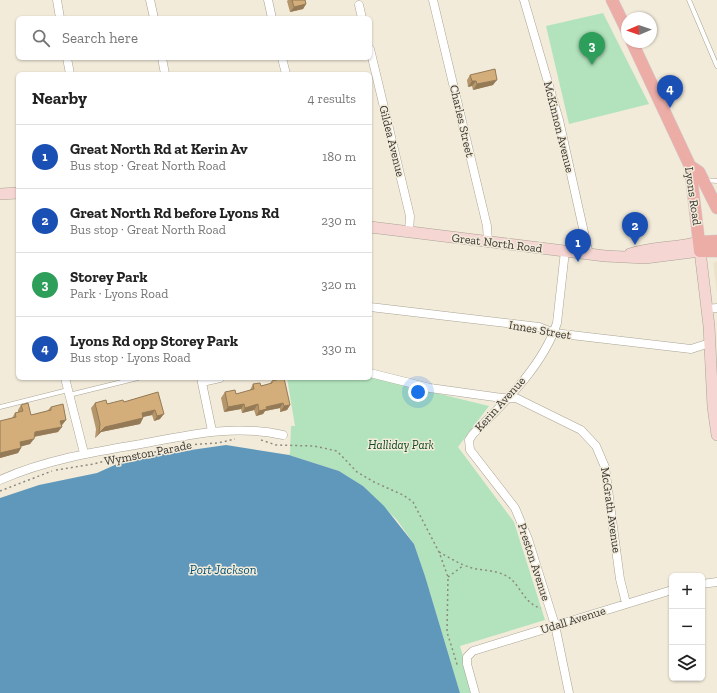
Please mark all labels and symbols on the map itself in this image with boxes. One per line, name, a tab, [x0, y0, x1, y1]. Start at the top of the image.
north arrow	[621, 12, 657, 48]
pin: 3	[579, 32, 605, 65]
pin: 4	[657, 75, 683, 108]
street label: McKinnon Avenue	[541, 80, 577, 175]
street label: Charles Street	[447, 84, 477, 159]
street label: Gildea Avenue	[376, 104, 408, 179]
street label: Lyons Road	[682, 166, 704, 227]
pin: 2	[622, 212, 648, 245]
pin: 1	[565, 229, 591, 262]
street label: Great North Road	[451, 230, 544, 256]
street label: Innes Street	[508, 318, 573, 342]
street label: Kerin Avenue	[472, 374, 528, 434]
your location	[408, 382, 428, 402]
street label: Wymston Parade	[103, 438, 193, 468]
park label: Halliday Park	[368, 438, 435, 452]
street label: McGrath Avenue	[598, 466, 624, 554]
street label: Preston Avenue	[515, 521, 553, 603]
water label: Port Jackson	[190, 562, 257, 577]
street label: Udall Avenue	[539, 603, 608, 637]

